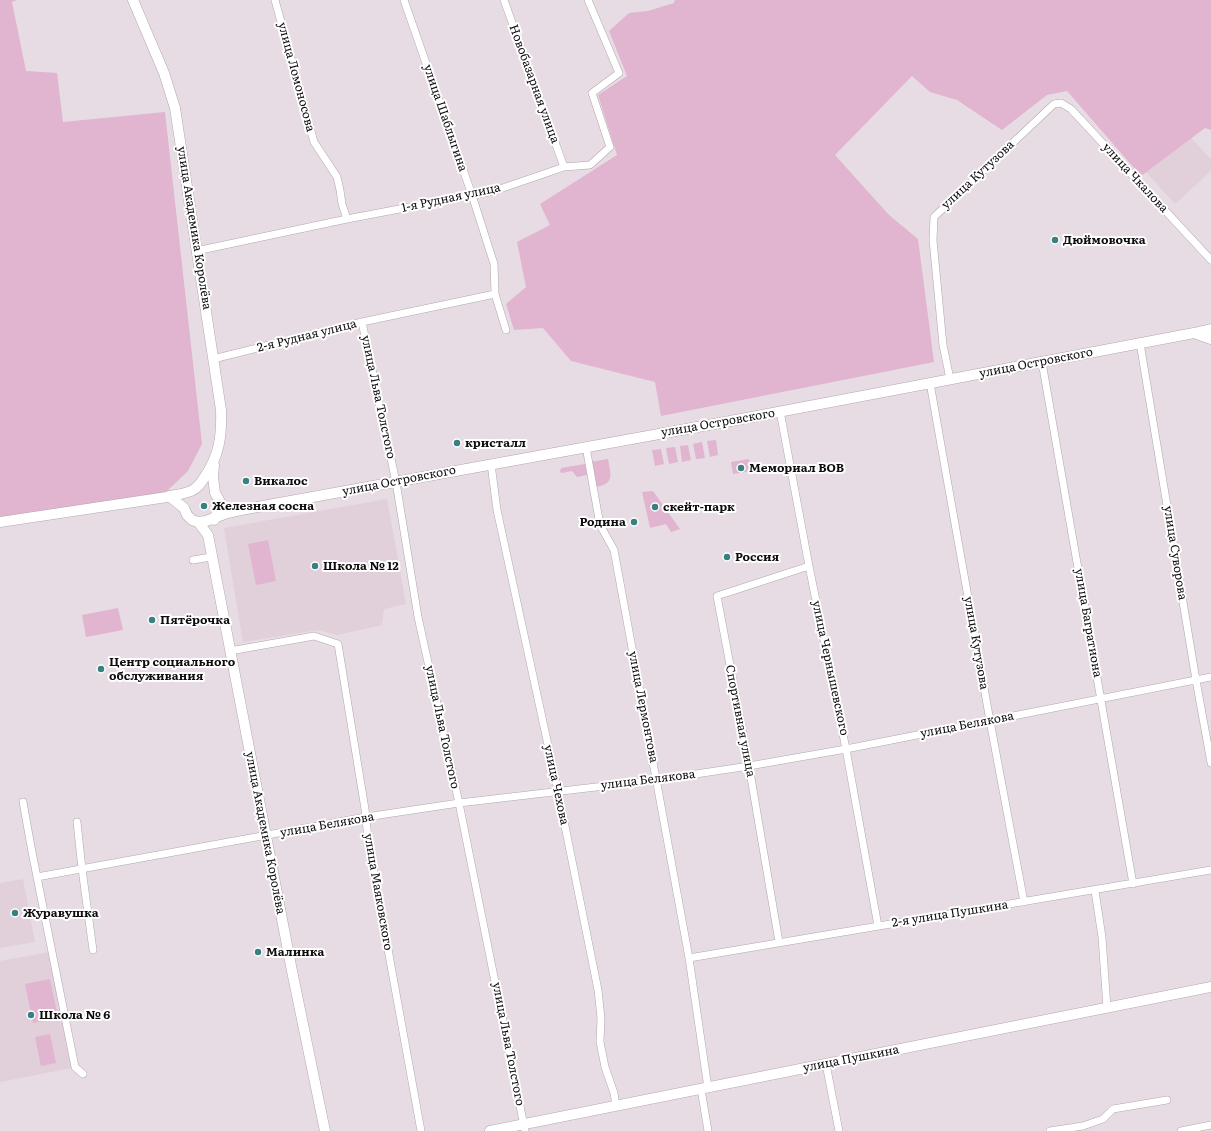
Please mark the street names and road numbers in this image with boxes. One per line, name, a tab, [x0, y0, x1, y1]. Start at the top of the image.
street label: улица Ломоносова	[274, 21, 318, 133]
street label: Новобазарная улица	[506, 23, 562, 145]
street label: улица Шаблыгина	[420, 63, 470, 173]
street label: улица Кутузова	[939, 138, 1017, 212]
street label: улица Чкалова	[1099, 140, 1171, 216]
street label: улица Академика Королёва	[174, 145, 214, 311]
street label: 1-я Рудная улица	[400, 180, 502, 216]
street label: 2-я Рудная улица	[256, 317, 358, 355]
street label: улица Льва Толстого	[358, 334, 398, 460]
street label: улица Островского	[978, 345, 1094, 381]
street label: улица Островского	[660, 406, 776, 440]
street label: улица Островского	[341, 463, 457, 499]
street label: улица Суворова	[1160, 505, 1190, 601]
street label: улица Багратиона	[1071, 567, 1105, 679]
street label: улица Кутузова	[961, 595, 991, 691]
street label: улица Чернышевского	[809, 599, 851, 737]
street label: улица Лермонтова	[625, 650, 661, 764]
street label: улица Льва Толстого	[422, 664, 462, 790]
street label: Спортивная улица	[722, 664, 758, 778]
street label: улица Белякова	[919, 709, 1015, 741]
street label: улица Чехова	[540, 744, 572, 826]
street label: улица Академика Королёва	[242, 750, 288, 916]
street label: улица Белякова	[600, 767, 696, 793]
street label: улица Белякова	[279, 810, 375, 840]
street label: улица Маяковского	[361, 832, 395, 952]
street label: 2-я улица Пушкина	[891, 898, 1009, 930]
street label: улица Льва Толстого	[489, 981, 527, 1107]
street label: улица Пушкина	[802, 1043, 900, 1075]

